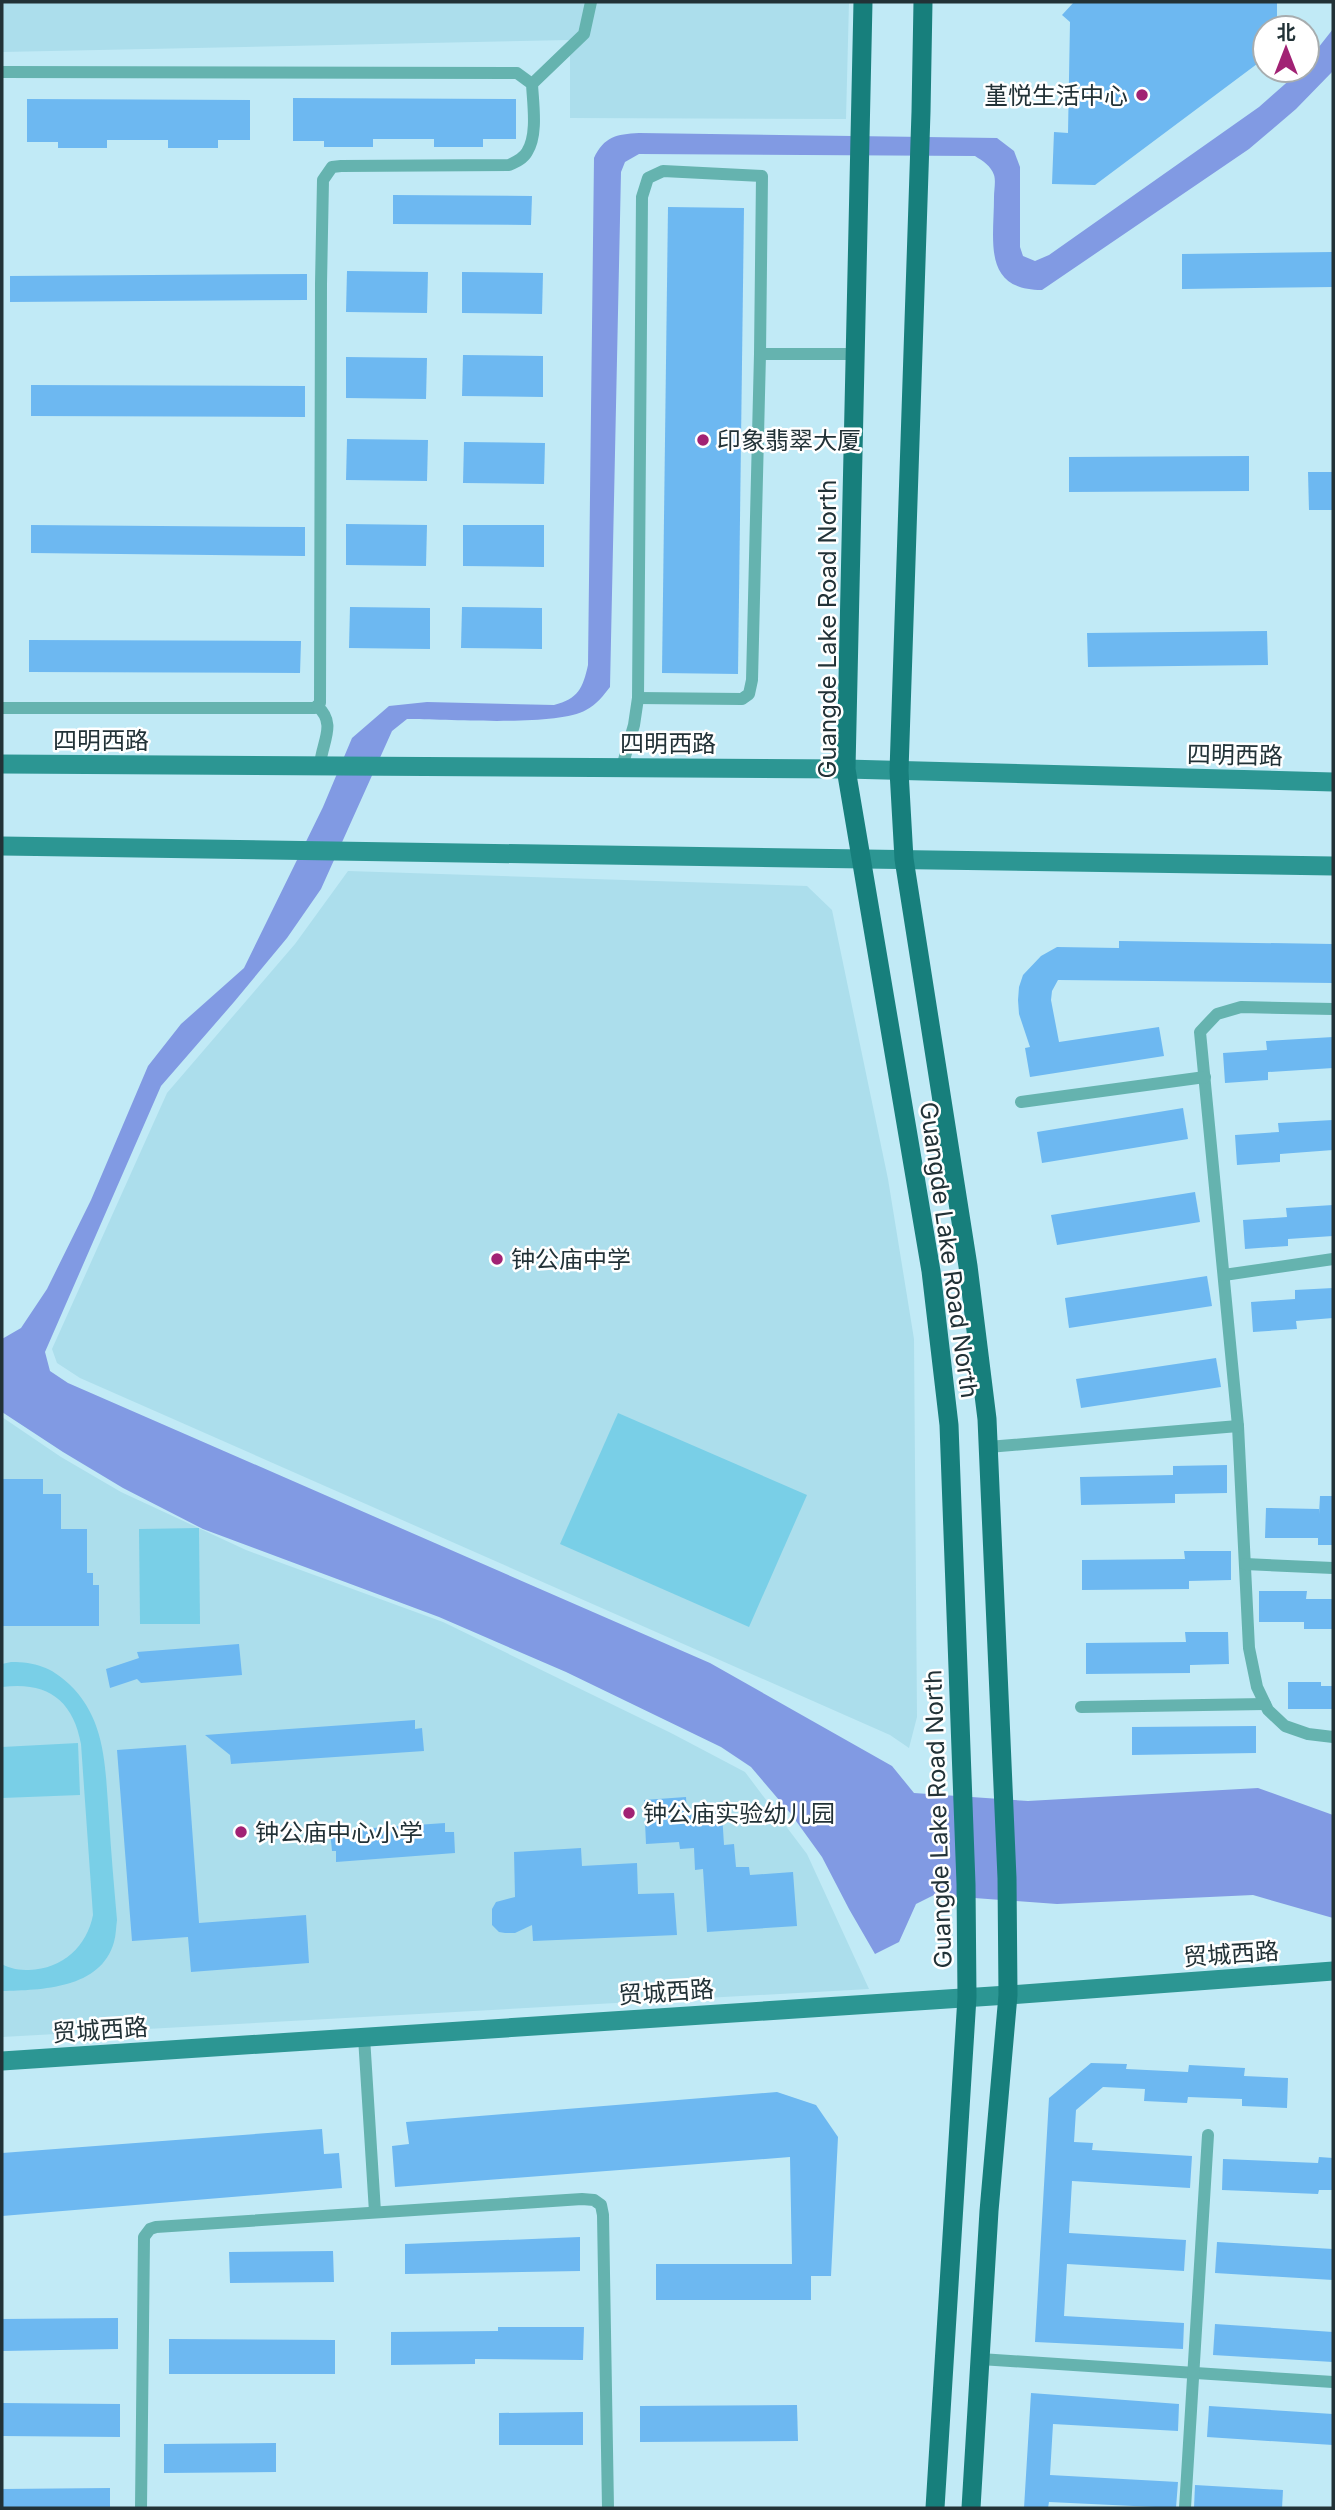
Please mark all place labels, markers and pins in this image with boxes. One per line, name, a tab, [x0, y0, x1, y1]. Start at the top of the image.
place label: 堇悦生活中心	[984, 81, 1128, 110]
marker: 堇悦生活中心	[1134, 87, 1150, 103]
place label: 印象翡翠大厦	[717, 426, 861, 455]
marker: 印象翡翠大厦	[695, 432, 711, 448]
place label: 钟公庙中学	[511, 1245, 631, 1274]
marker: 钟公庙中学	[489, 1251, 505, 1267]
place label: 钟公庙实验幼儿园	[643, 1799, 835, 1828]
marker: 钟公庙实验幼儿园	[621, 1805, 637, 1821]
place label: 钟公庙中心小学	[255, 1818, 423, 1847]
marker: 钟公庙中心小学	[233, 1824, 249, 1840]

